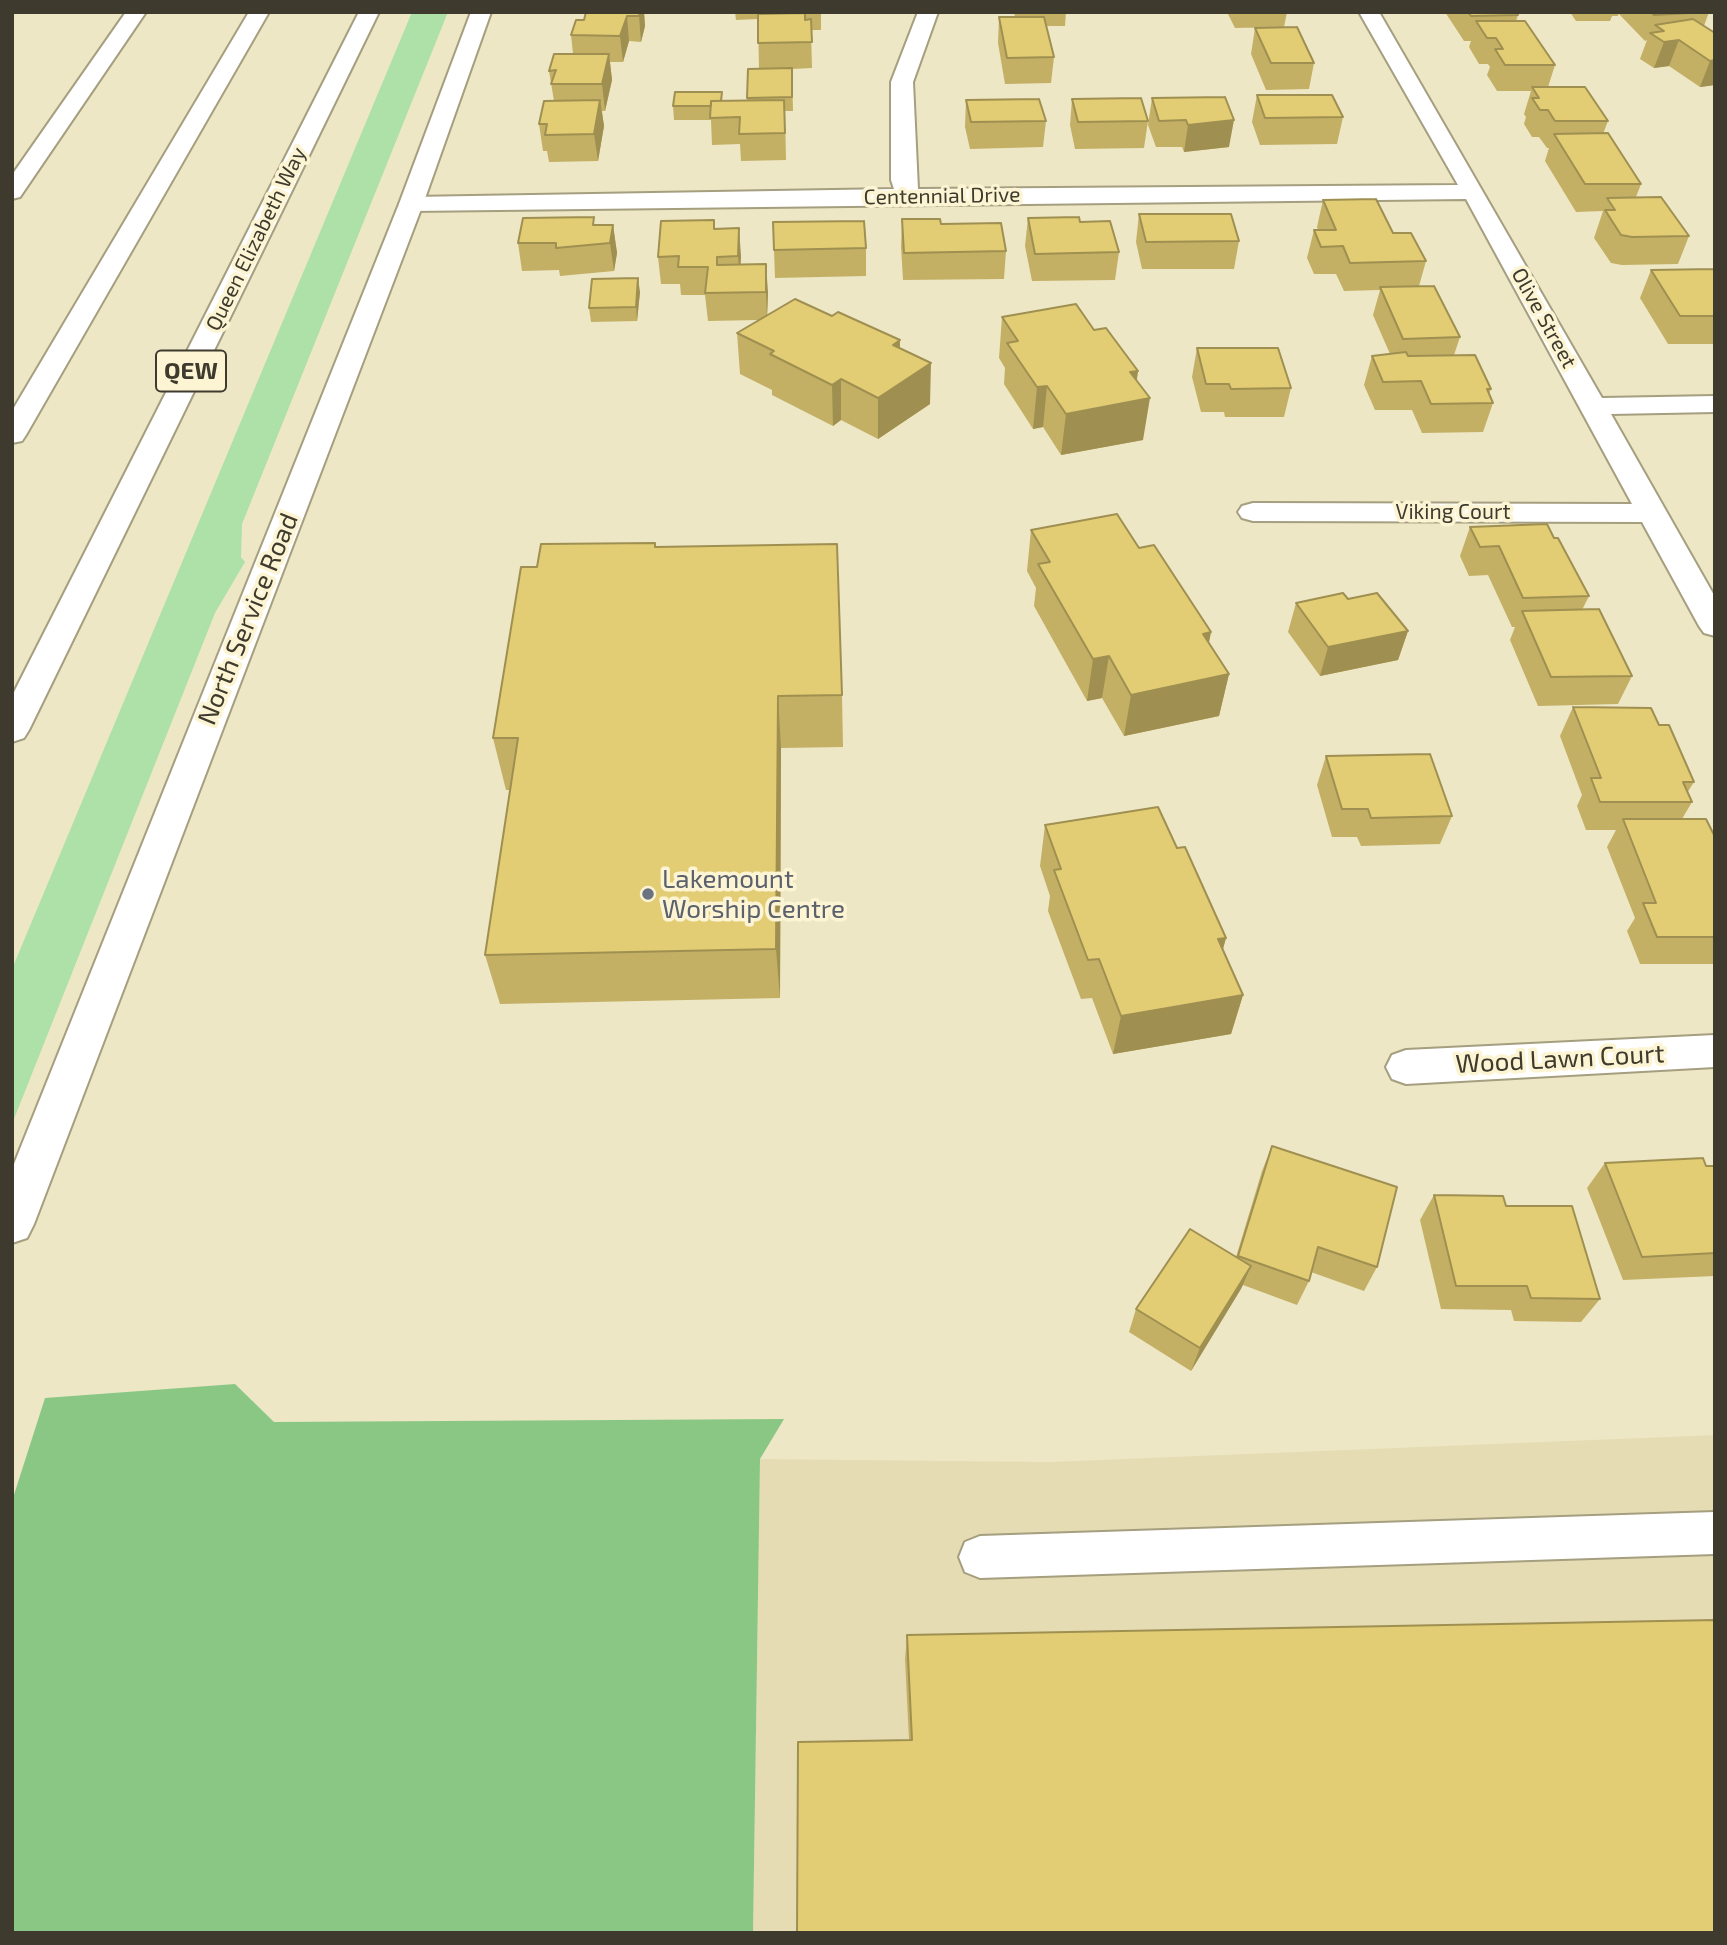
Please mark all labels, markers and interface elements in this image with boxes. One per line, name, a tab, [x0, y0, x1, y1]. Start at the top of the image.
street label: Queen Elizabeth Way	[201, 143, 311, 335]
street label: Centennial Drive	[863, 182, 1021, 210]
street label: Olive Street	[1506, 263, 1582, 373]
road number: QEW	[156, 350, 226, 392]
street label: Viking Court	[1396, 499, 1510, 525]
street label: North Service Road	[191, 509, 305, 729]
place label: Lakemount Worship Centre	[662, 863, 845, 924]
marker: Lakemount Worship Centre	[640, 886, 656, 902]
street label: Wood Lawn Court	[1455, 1038, 1665, 1080]

